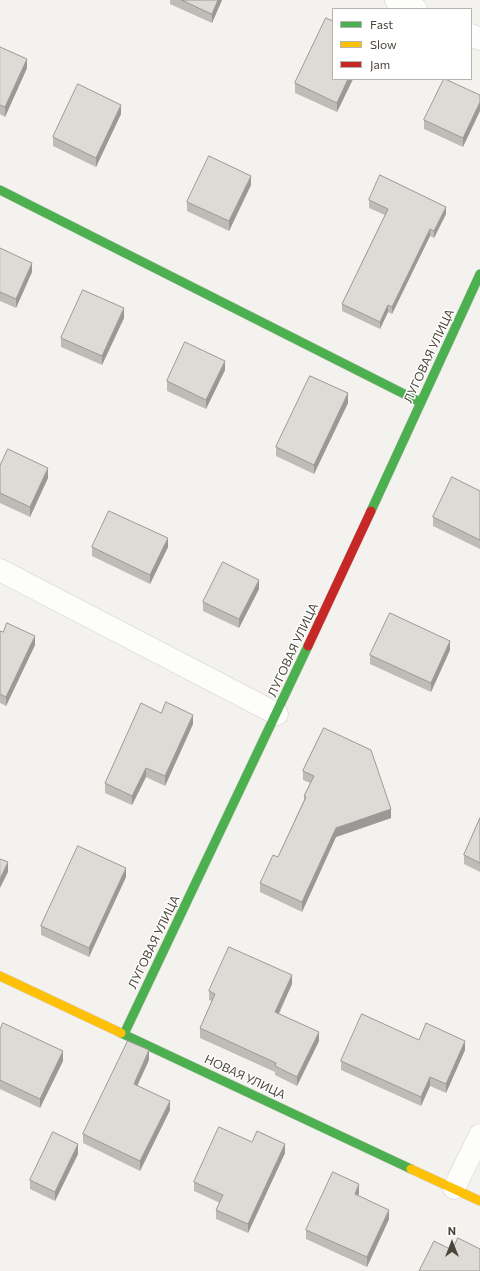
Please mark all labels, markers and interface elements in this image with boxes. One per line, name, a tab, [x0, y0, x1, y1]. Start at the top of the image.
legend	[332, 8, 472, 80]
text: Fast	[370, 17, 393, 31]
text: Slow	[370, 37, 397, 51]
text: Jam	[370, 57, 390, 71]
street label: ЛУГОВАЯ УЛИЦА	[401, 307, 457, 405]
street label: ЛУГОВАЯ УЛИЦА	[265, 601, 321, 699]
street label: ЛУГОВАЯ УЛИЦА	[125, 893, 183, 991]
street label: НОВАЯ УЛИЦА	[202, 1052, 288, 1102]
north arrow	[432, 1223, 472, 1263]
text: N	[448, 1224, 456, 1237]

